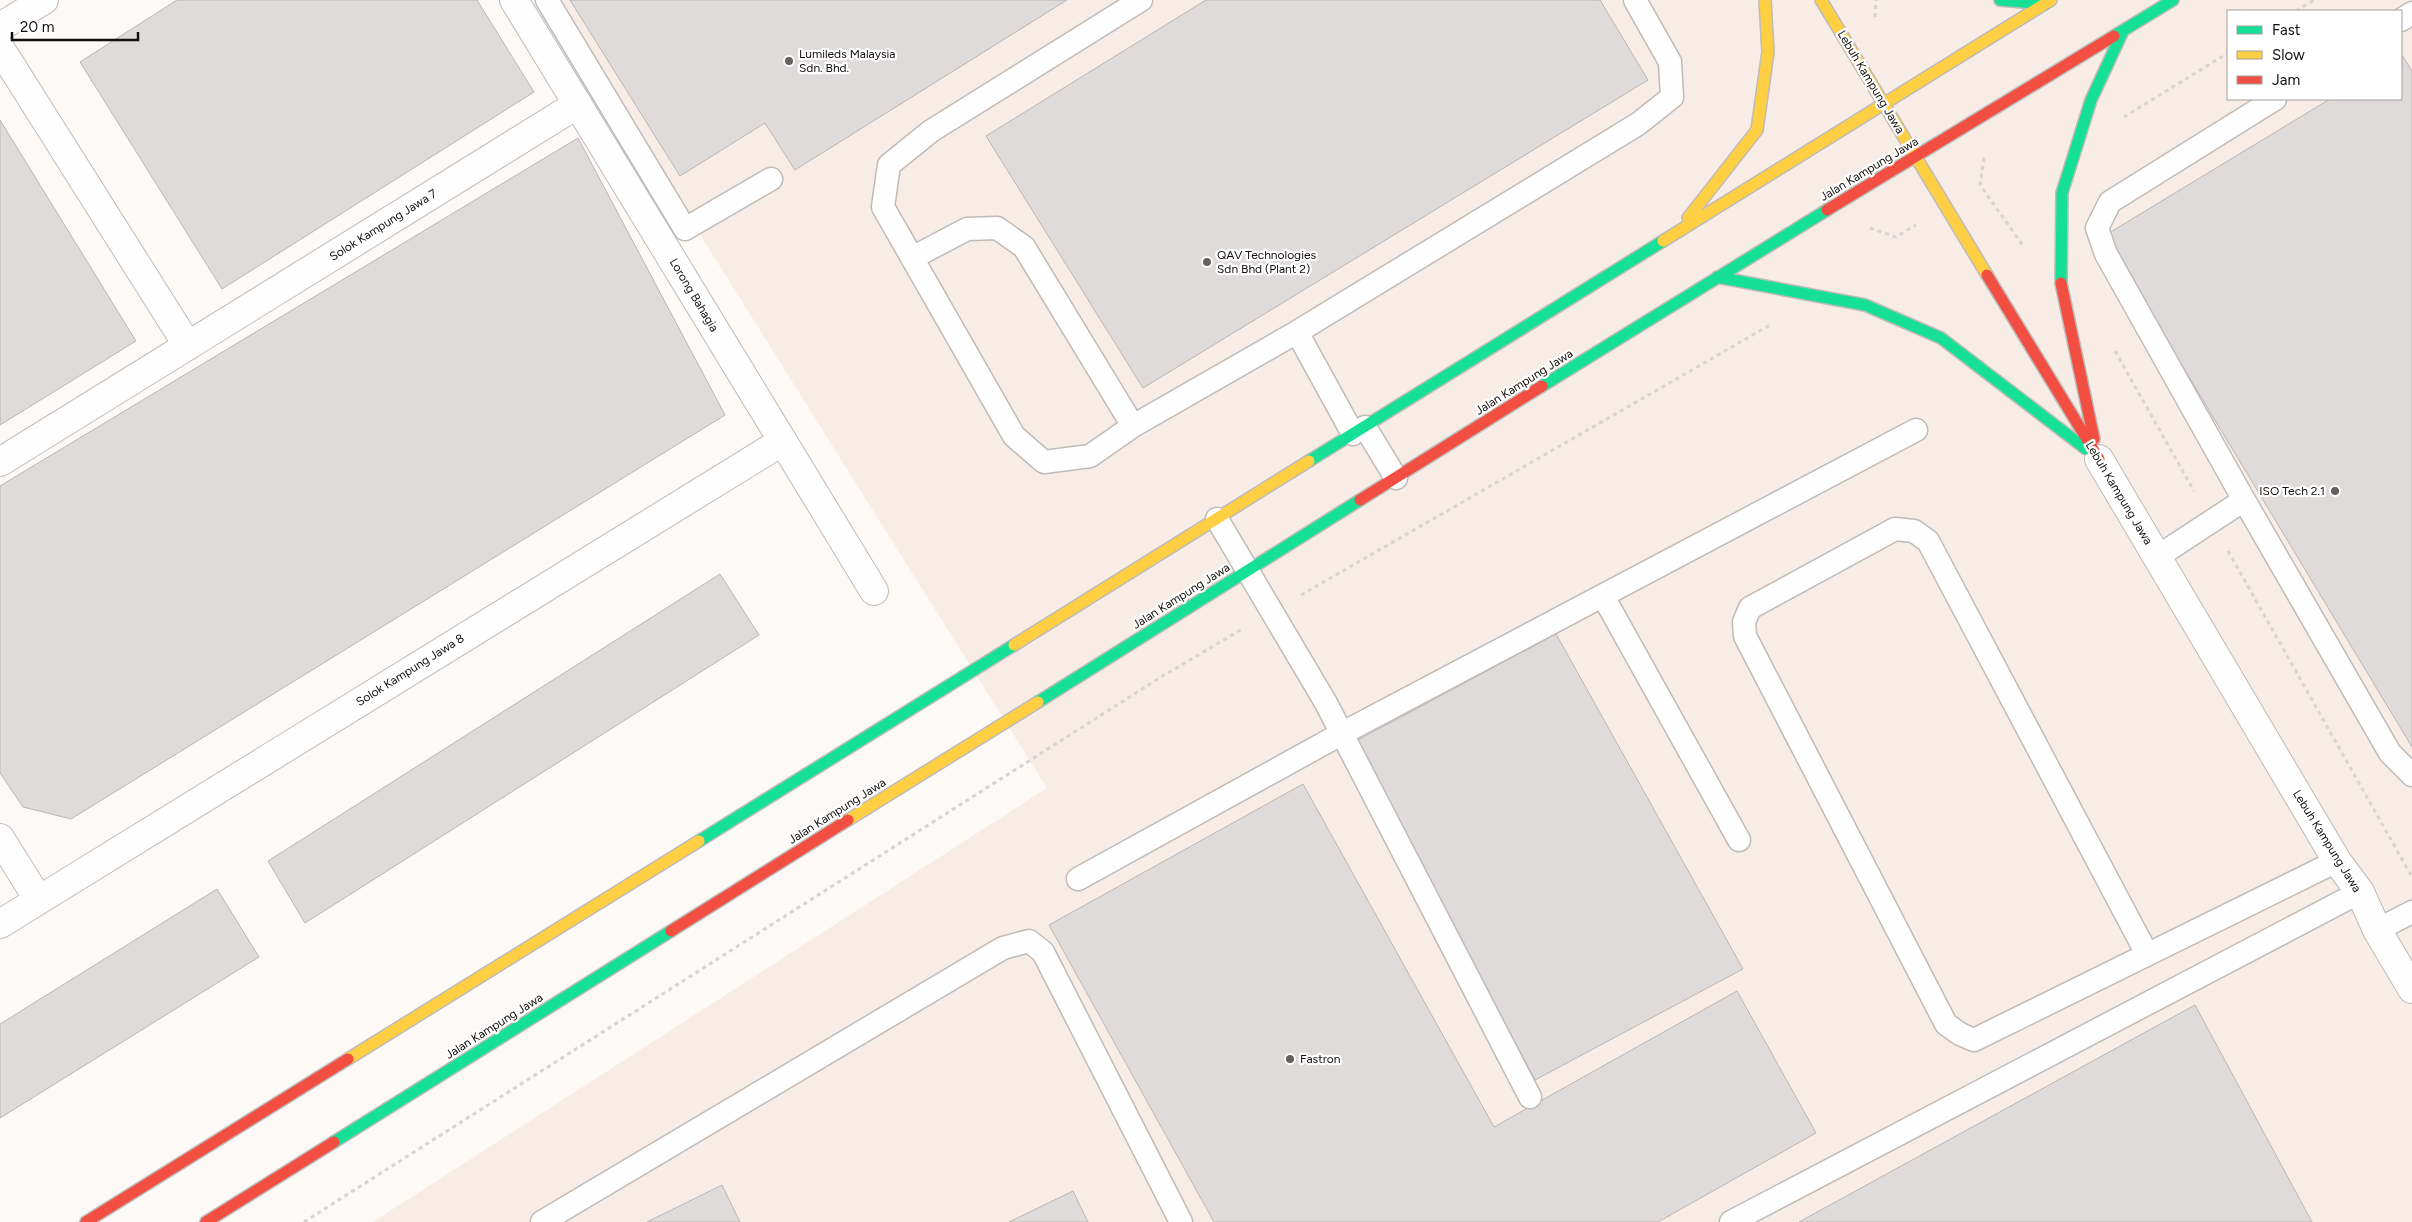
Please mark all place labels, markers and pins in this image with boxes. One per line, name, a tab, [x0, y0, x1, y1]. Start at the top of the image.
place label: Lumileds Malaysia Sdn. Bhd.	[799, 47, 895, 75]
marker: Lumileds Malaysia Sdn. Bhd.	[783, 55, 795, 67]
place label: QAV Technologies Sdn Bhd (Plant 2)	[1217, 248, 1317, 276]
marker: QAV Technologies Sdn Bhd (Plant 2)	[1201, 256, 1213, 268]
place label: ISO Tech 2.1	[2259, 484, 2325, 498]
marker: ISO Tech 2.1	[2329, 485, 2341, 497]
place label: Fastron	[1300, 1052, 1341, 1066]
marker: Fastron	[1284, 1053, 1296, 1065]

